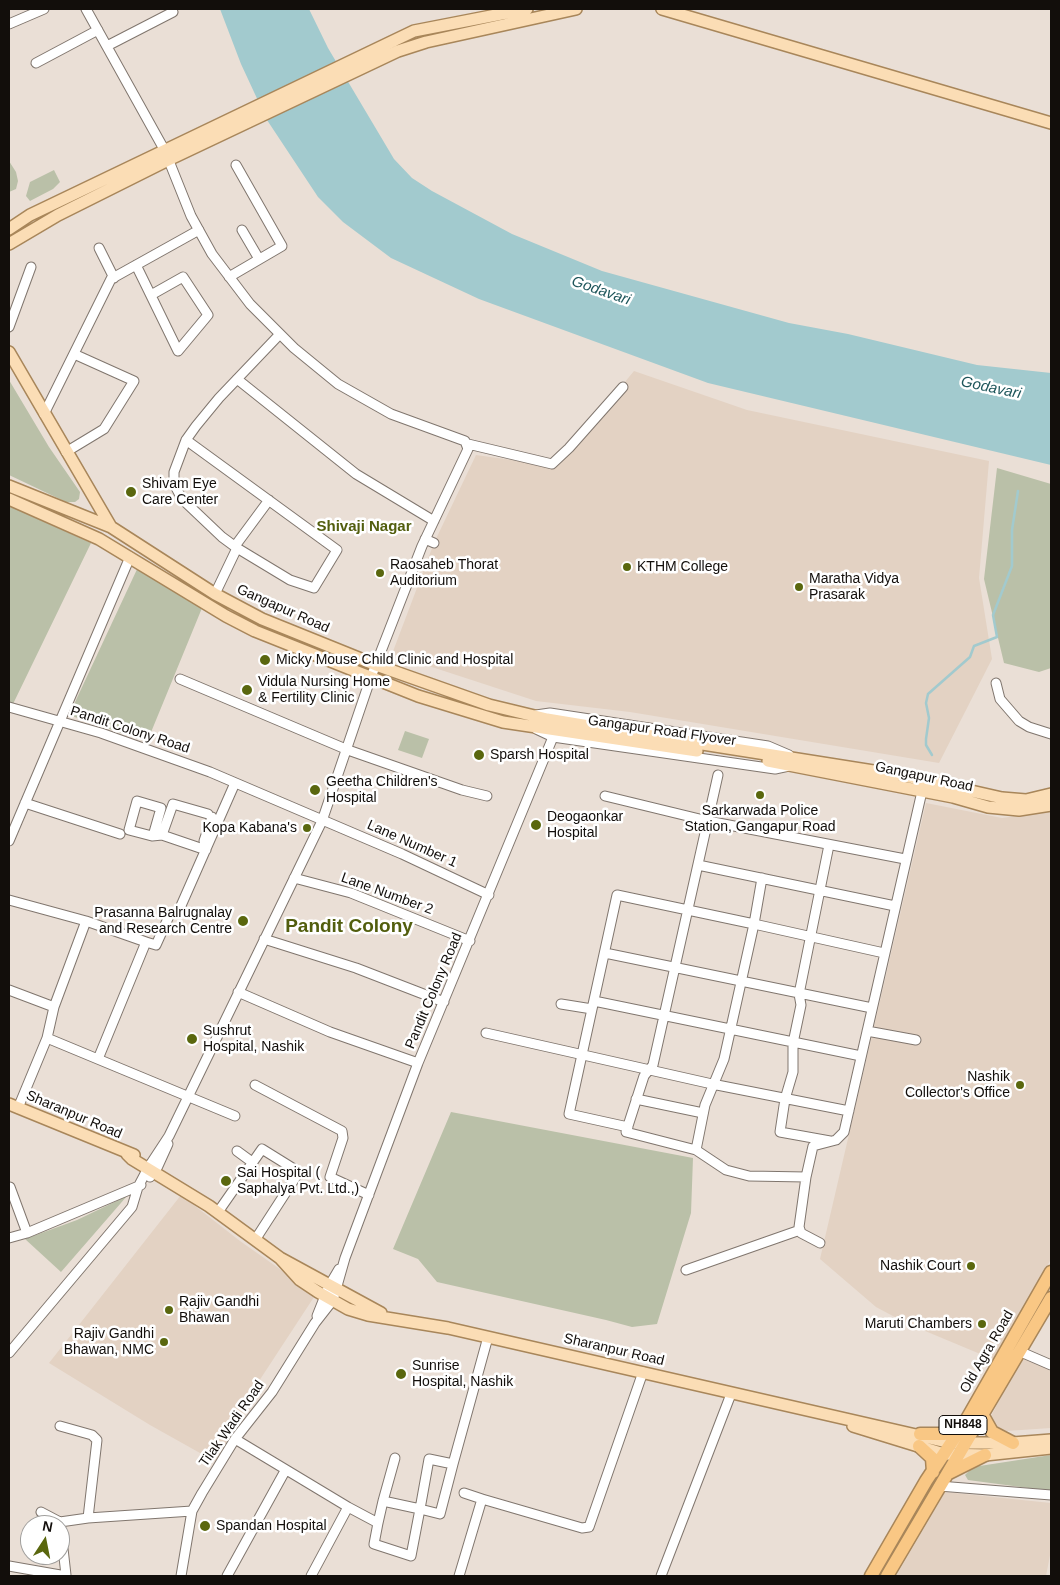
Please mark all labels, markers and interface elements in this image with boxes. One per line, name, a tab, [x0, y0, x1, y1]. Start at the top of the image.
water label: Godavari	[569, 273, 633, 309]
water label: Godavari	[959, 373, 1023, 403]
place label: Shivam Eye Care Center	[142, 476, 218, 508]
marker: Shivam Eye Care Center	[124, 485, 138, 499]
district label: Shivaji Nagar	[316, 518, 412, 536]
place label: Raosaheb Thorat Auditorium	[390, 557, 498, 590]
place label: KTHM College	[637, 559, 728, 575]
marker: KTHM College	[621, 561, 633, 573]
marker: Raosaheb Thorat Auditorium	[374, 567, 386, 579]
place label: Maratha Vidya Prasarak	[809, 571, 899, 604]
street label: Gangapur Road	[234, 581, 332, 637]
marker: Maratha Vidya Prasarak	[793, 581, 805, 593]
place label: Micky Mouse Child Clinic and Hospital	[276, 652, 513, 668]
marker: Micky Mouse Child Clinic and Hospital	[258, 653, 272, 667]
place label: Vidula Nursing Home & Fertility Clinic	[258, 674, 390, 706]
marker: Vidula Nursing Home & Fertility Clinic	[240, 683, 254, 697]
street label: Pandit Colony Road	[68, 703, 192, 757]
street label: Gangapur Road Flyover	[587, 712, 737, 750]
place label: Sparsh Hospital	[490, 747, 589, 763]
marker: Sparsh Hospital	[472, 748, 486, 762]
street label: Gangapur Road	[874, 758, 974, 796]
place label: Geetha Children's Hospital	[326, 774, 438, 806]
marker: Geetha Children's Hospital	[308, 783, 322, 797]
marker: Sarkarwada Police Station, Gangapur Road	[754, 789, 766, 801]
place label: Sarkarwada Police Station, Gangapur Road	[685, 803, 835, 836]
place label: Deogaonkar Hospital	[547, 809, 623, 842]
street label: Lane Number 1	[365, 817, 459, 871]
marker: Deogaonkar Hospital	[529, 818, 543, 832]
place label: Kopa Kabana's	[202, 820, 297, 836]
marker: Kopa Kabana's	[301, 822, 313, 834]
street label: Lane Number 2	[339, 870, 435, 918]
place label: Prasanna Balrugnalay and Research Centre	[94, 905, 232, 938]
marker: Prasanna Balrugnalay and Research Centre	[236, 914, 250, 928]
district label: Pandit Colony	[285, 916, 413, 938]
street label: Pandit Colony Road	[402, 930, 466, 1052]
place label: Sushrut Hospital, Nashik	[203, 1023, 304, 1056]
marker: Sushrut Hospital, Nashik	[185, 1032, 199, 1046]
place label: Nashik Collector's Office	[905, 1069, 1010, 1102]
marker: Nashik Collector's Office	[1014, 1079, 1026, 1091]
street label: Sharanpur Road	[23, 1087, 125, 1143]
place label: Sai Hospital ( Saphalya Pvt. Ltd.,)	[237, 1165, 359, 1198]
marker: Sai Hospital ( Saphalya Pvt. Ltd.,)	[219, 1174, 233, 1188]
place label: Nashik Court	[880, 1258, 961, 1274]
marker: Nashik Court	[965, 1260, 977, 1272]
place label: Rajiv Gandhi Bhawan	[179, 1294, 259, 1326]
marker: Rajiv Gandhi Bhawan	[163, 1304, 175, 1316]
street label: Old Agra Road	[957, 1308, 1017, 1396]
place label: Maruti Chambers	[865, 1316, 972, 1332]
marker: Maruti Chambers	[976, 1318, 988, 1330]
place label: Rajiv Gandhi Bhawan, NMC	[64, 1326, 154, 1358]
street label: Sharanpur Road	[562, 1330, 666, 1370]
marker: Rajiv Gandhi Bhawan, NMC	[158, 1336, 170, 1348]
place label: Sunrise Hospital, Nashik	[412, 1358, 513, 1390]
marker: Sunrise Hospital, Nashik	[394, 1367, 408, 1381]
street label: Tilak Wadi Road	[196, 1378, 268, 1470]
road number: NH848	[939, 1416, 987, 1434]
north arrow	[20, 1515, 70, 1565]
text: N	[41, 1517, 54, 1535]
place label: Spandan Hospital	[216, 1518, 327, 1534]
marker: Spandan Hospital	[198, 1519, 212, 1533]

